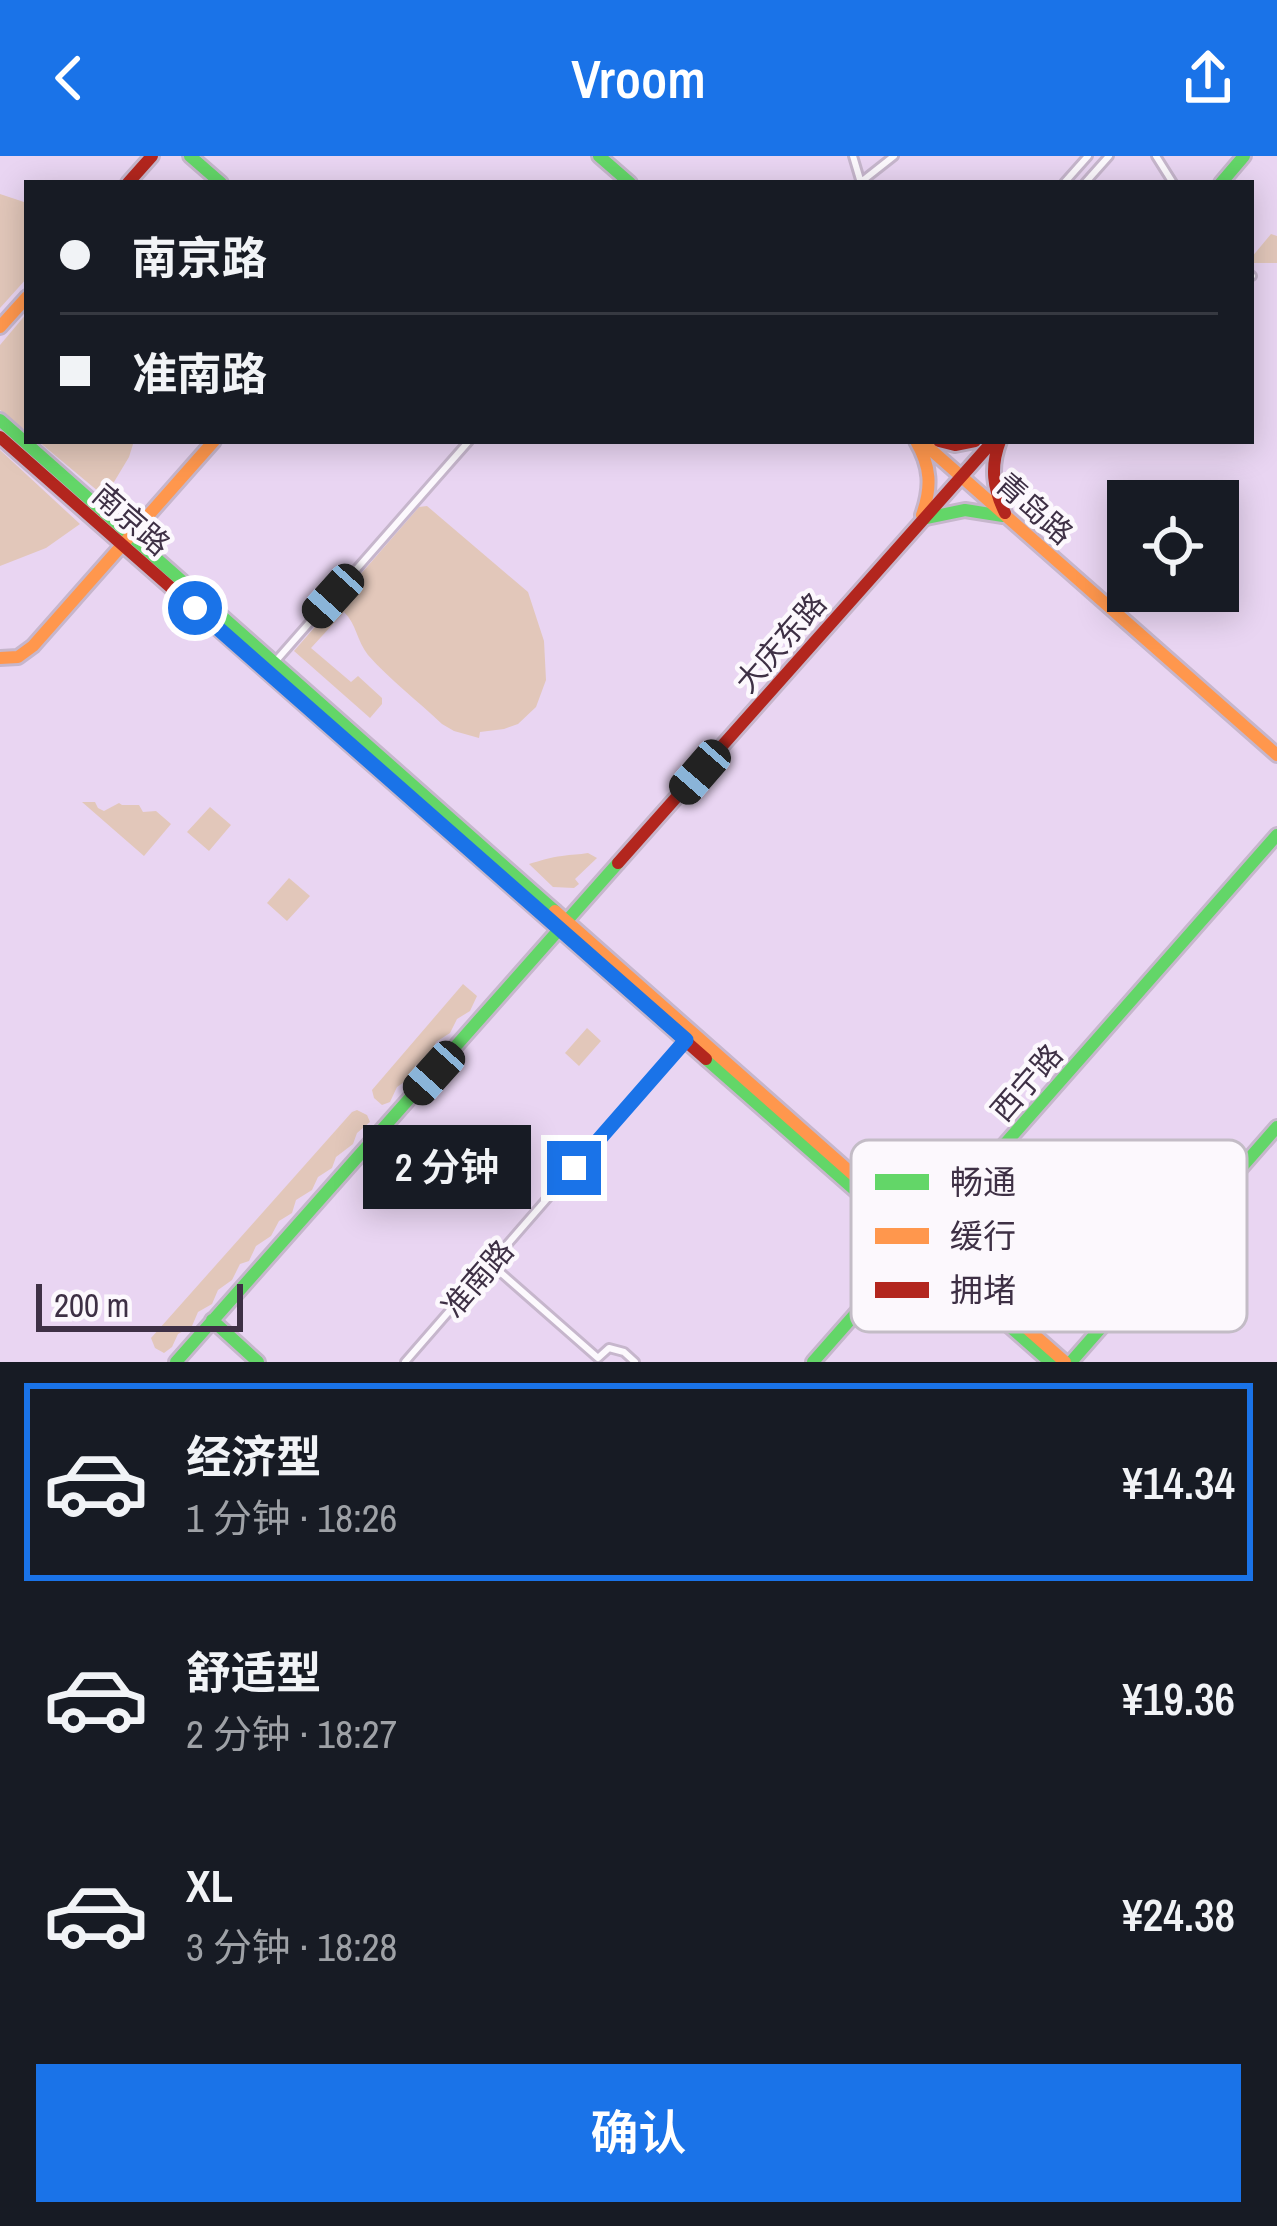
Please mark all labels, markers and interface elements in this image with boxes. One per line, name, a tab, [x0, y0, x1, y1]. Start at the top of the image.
text: Vroom	[571, 42, 706, 115]
icon: back	[36, 45, 102, 111]
icon: share	[1175, 45, 1241, 111]
text: 南京路	[132, 227, 267, 288]
text: 准南路	[132, 343, 267, 404]
street label: 青岛路	[988, 464, 1082, 553]
street label: 南京路	[85, 475, 179, 564]
map controls	[1107, 480, 1239, 612]
button: locate	[1107, 480, 1239, 612]
car	[296, 557, 370, 635]
route start	[168, 581, 222, 635]
street label: 大庆东路	[726, 584, 835, 701]
car	[663, 733, 737, 811]
car	[397, 1034, 471, 1112]
street label: 西宁路	[982, 1035, 1071, 1129]
callout: 2 分钟	[364, 1126, 532, 1210]
legend	[851, 1140, 1247, 1332]
text: 2 分钟	[395, 1141, 499, 1193]
route end	[547, 1141, 601, 1195]
text: 畅通	[950, 1160, 1016, 1204]
text: 缓行	[950, 1214, 1016, 1258]
street label: 准南路	[433, 1231, 522, 1325]
text: 拥堵	[950, 1268, 1016, 1312]
scale bar	[36, 1278, 243, 1331]
text: 200 m	[54, 1283, 129, 1327]
text: 经济型	[186, 1426, 321, 1487]
icon: car	[42, 1428, 150, 1536]
text: ¥14.34	[1122, 1452, 1235, 1513]
text: 1 分钟 · 18:26	[186, 1492, 397, 1544]
text: 舒适型	[186, 1642, 321, 1703]
icon: car	[42, 1644, 150, 1752]
text: ¥19.36	[1122, 1668, 1235, 1729]
text: 2 分钟 · 18:27	[186, 1708, 397, 1760]
text: XL	[186, 1855, 233, 1916]
icon: car	[42, 1860, 150, 1968]
text: ¥24.38	[1122, 1884, 1235, 1945]
text: 3 分钟 · 18:28	[186, 1921, 397, 1973]
button: 确认	[36, 2064, 1241, 2202]

